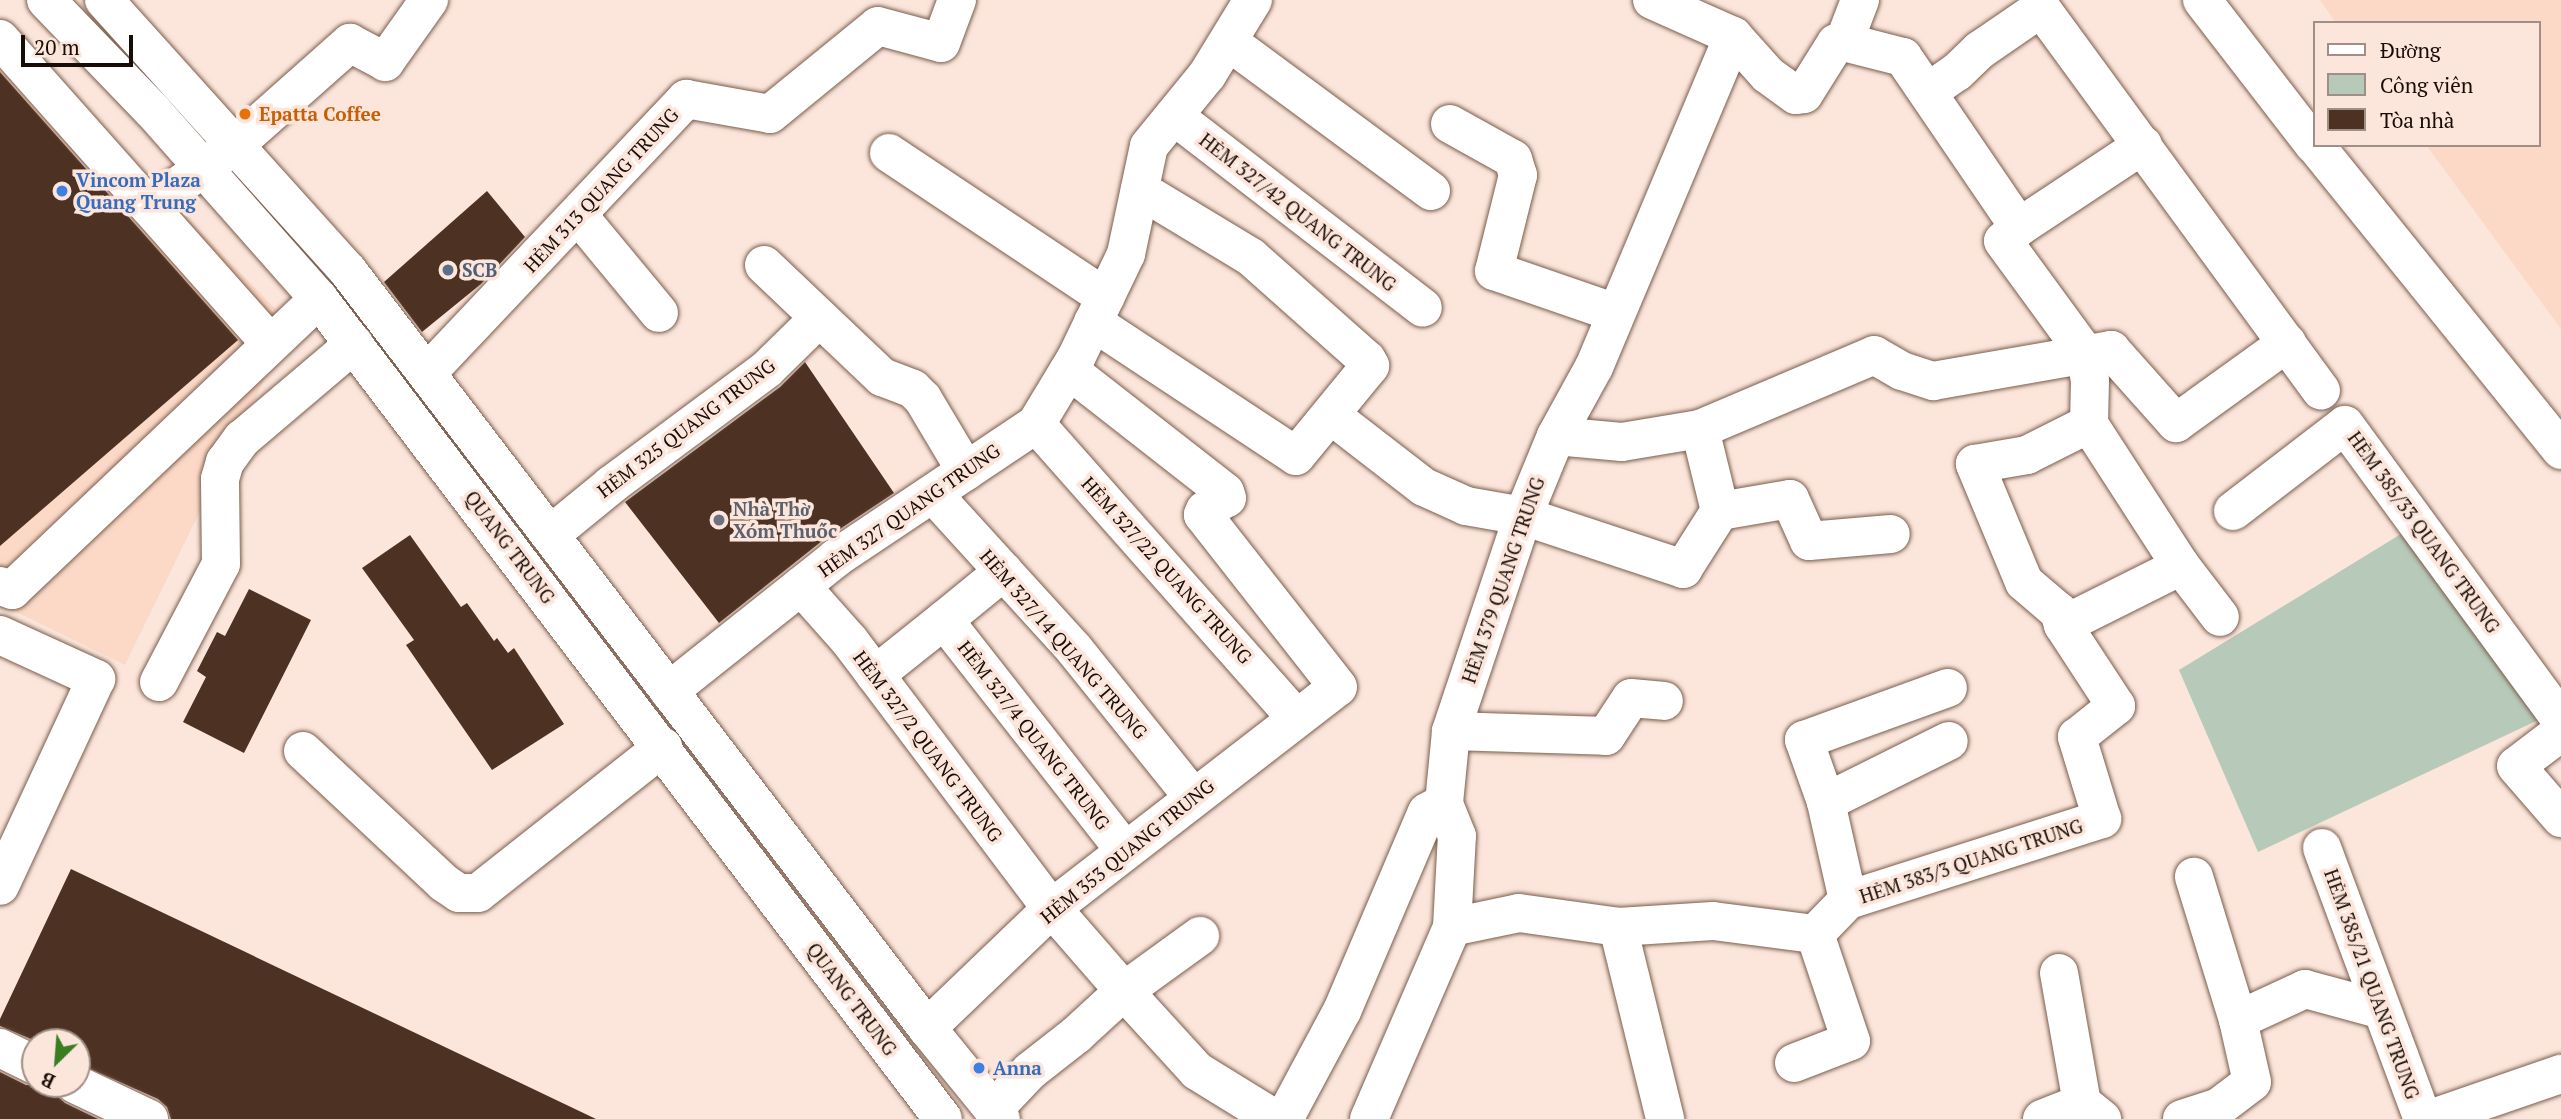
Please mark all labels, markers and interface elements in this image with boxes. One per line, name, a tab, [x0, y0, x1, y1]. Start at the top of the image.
scale bar	[24, 21, 136, 65]
legend	[2312, 21, 2540, 147]
text: 20 m	[34, 33, 80, 61]
text: Đường	[2380, 36, 2441, 64]
text: Công viên	[2380, 71, 2473, 99]
place label: Epatta Coffee	[259, 103, 381, 125]
street label: HẺM 313 QUANG TRUNG	[519, 103, 683, 277]
marker: Epatta Coffee	[237, 106, 253, 122]
text: Tòa nhà	[2380, 106, 2454, 134]
street label: HẺM 327/42 QUANG TRUNG	[1195, 128, 1401, 296]
place label: Vincom Plaza Quang Trung	[76, 169, 201, 213]
marker: Vincom Plaza Quang Trung	[54, 183, 70, 199]
place label: SCB	[462, 259, 497, 281]
marker: SCB	[440, 262, 456, 278]
street label: HẺM 325 QUANG TRUNG	[593, 354, 779, 502]
street label: HẺM 385/33 QUANG TRUNG	[2343, 427, 2505, 637]
street label: HẺM 327 QUANG TRUNG	[814, 439, 1004, 581]
street label: HẺM 327/22 QUANG TRUNG	[1077, 472, 1257, 668]
street label: HẺM 379 QUANG TRUNG	[1457, 474, 1549, 686]
street label: QUANG TRUNG	[460, 486, 560, 608]
place label: Nhà Thờ Xóm Thuốc	[733, 498, 837, 542]
marker: Nhà Thờ Xóm Thuốc	[711, 512, 727, 528]
street label: HẺM 327/14 QUANG TRUNG	[976, 545, 1152, 743]
street label: HẺM 327/4 QUANG TRUNG	[953, 636, 1115, 834]
street label: HẺM 327/2 QUANG TRUNG	[849, 646, 1007, 846]
street label: HẺM 353 QUANG TRUNG	[1036, 774, 1218, 928]
street label: HẺM 383/3 QUANG TRUNG	[1857, 814, 2085, 908]
street label: HẺM 385/21 QUANG TRUNG	[2320, 866, 2424, 1102]
street label: QUANG TRUNG	[802, 938, 902, 1060]
north arrow	[21, 1028, 91, 1098]
place label: Anna	[993, 1057, 1042, 1079]
marker: Anna	[971, 1060, 987, 1076]
text: B	[37, 1067, 59, 1095]

